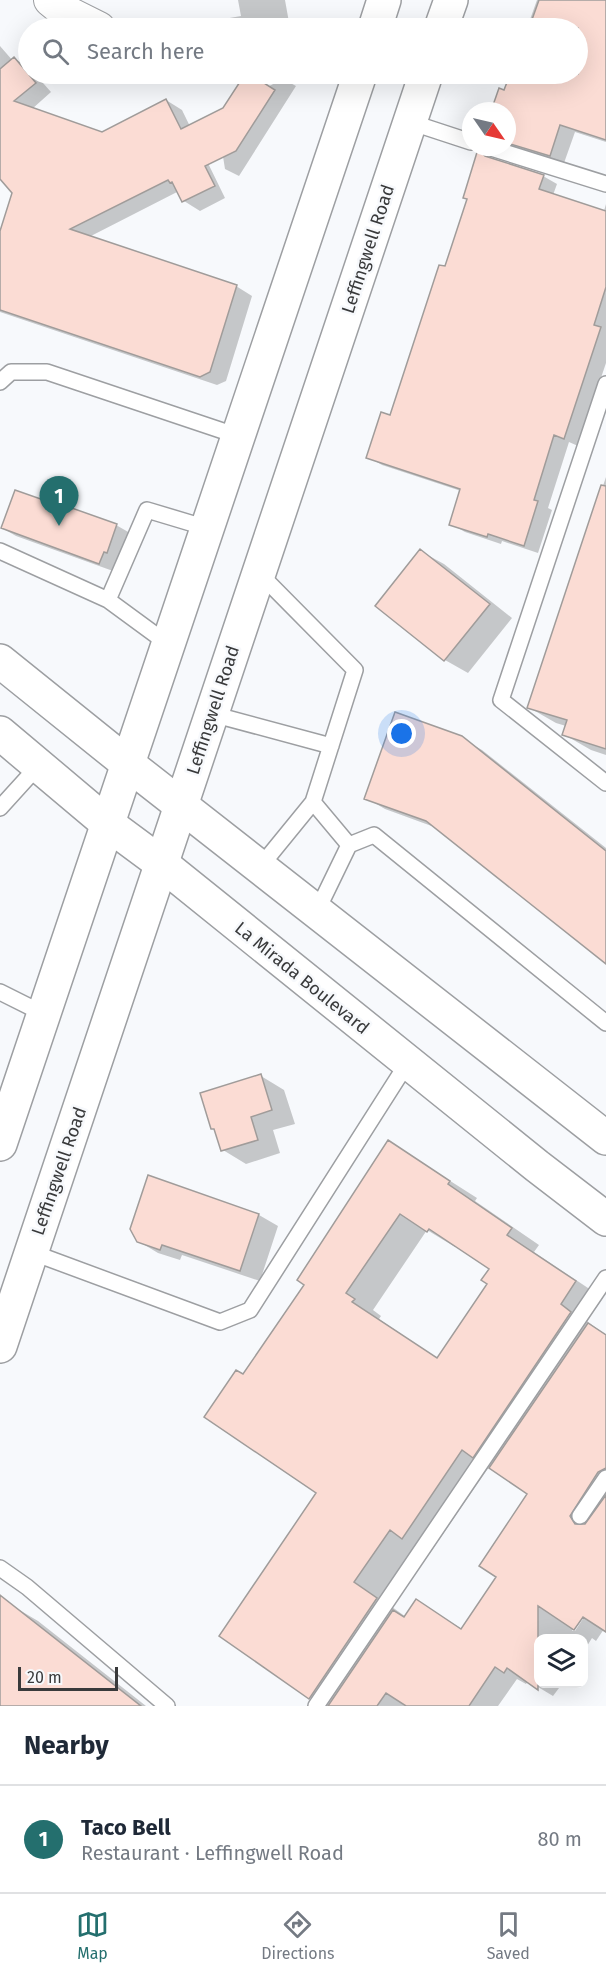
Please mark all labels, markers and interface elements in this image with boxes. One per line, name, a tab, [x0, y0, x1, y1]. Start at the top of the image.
search box	[18, 18, 588, 84]
icon: search	[39, 35, 72, 68]
text: Search here	[87, 38, 205, 65]
north arrow	[462, 102, 516, 156]
street label: Leffingwell Road	[337, 182, 399, 316]
pin: 1	[40, 476, 78, 526]
street label: Leffingwell Road	[182, 643, 244, 777]
your location	[387, 719, 416, 748]
street label: La Mirada Boulevard	[230, 917, 374, 1039]
street label: Leffingwell Road	[27, 1104, 91, 1238]
map controls	[534, 1634, 588, 1688]
button: layers	[534, 1634, 588, 1688]
scale bar	[18, 1664, 118, 1692]
text: 20 m	[27, 1668, 62, 1687]
text: Nearby	[24, 1730, 109, 1761]
text: Taco Bell	[81, 1814, 171, 1841]
text: 1	[39, 1827, 48, 1851]
text: 80 m	[537, 1827, 582, 1851]
text: Restaurant · Leffingwell Road	[81, 1841, 344, 1865]
tab: Map	[76, 1908, 109, 1963]
tab: Directions	[261, 1908, 335, 1963]
tab: Saved	[487, 1908, 530, 1963]

